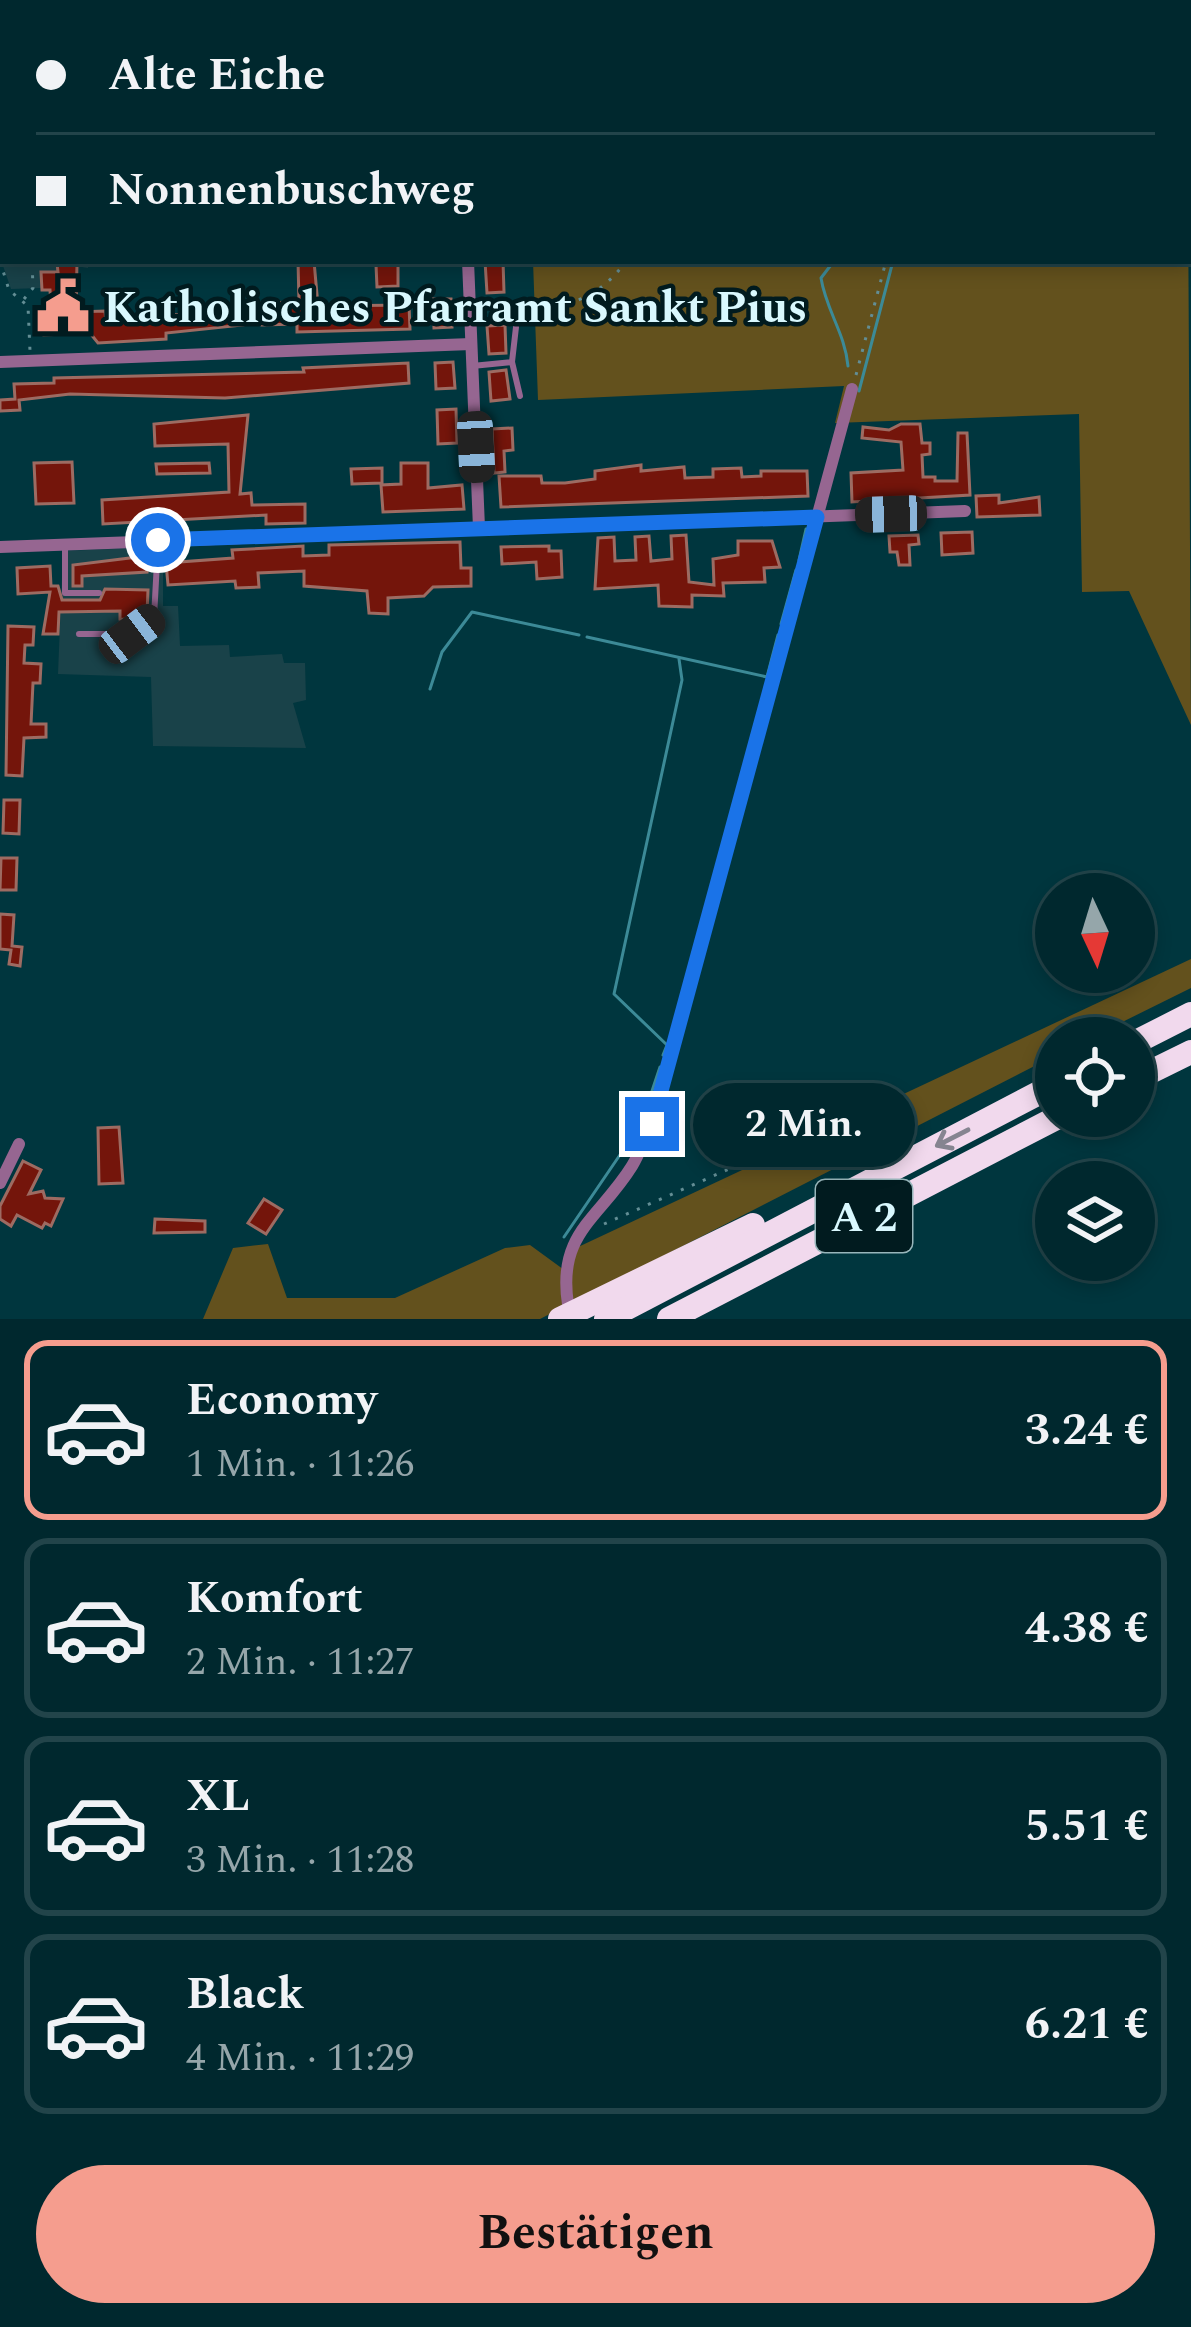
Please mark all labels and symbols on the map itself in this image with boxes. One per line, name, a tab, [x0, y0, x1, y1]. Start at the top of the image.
place label: Katholisches Pfarramt Sankt Pius	[103, 274, 807, 343]
public building icon: Katholisches Pfarramt Sankt Pius	[34, 277, 92, 335]
car	[456, 410, 496, 484]
car	[854, 495, 928, 533]
route start	[131, 513, 185, 567]
car	[92, 598, 172, 670]
north arrow	[1035, 873, 1155, 993]
callout: 2 Min.	[694, 1082, 916, 1166]
route end	[625, 1097, 679, 1151]
one-way arrow	[935, 1127, 970, 1150]
road number: A 2	[816, 1180, 912, 1252]

